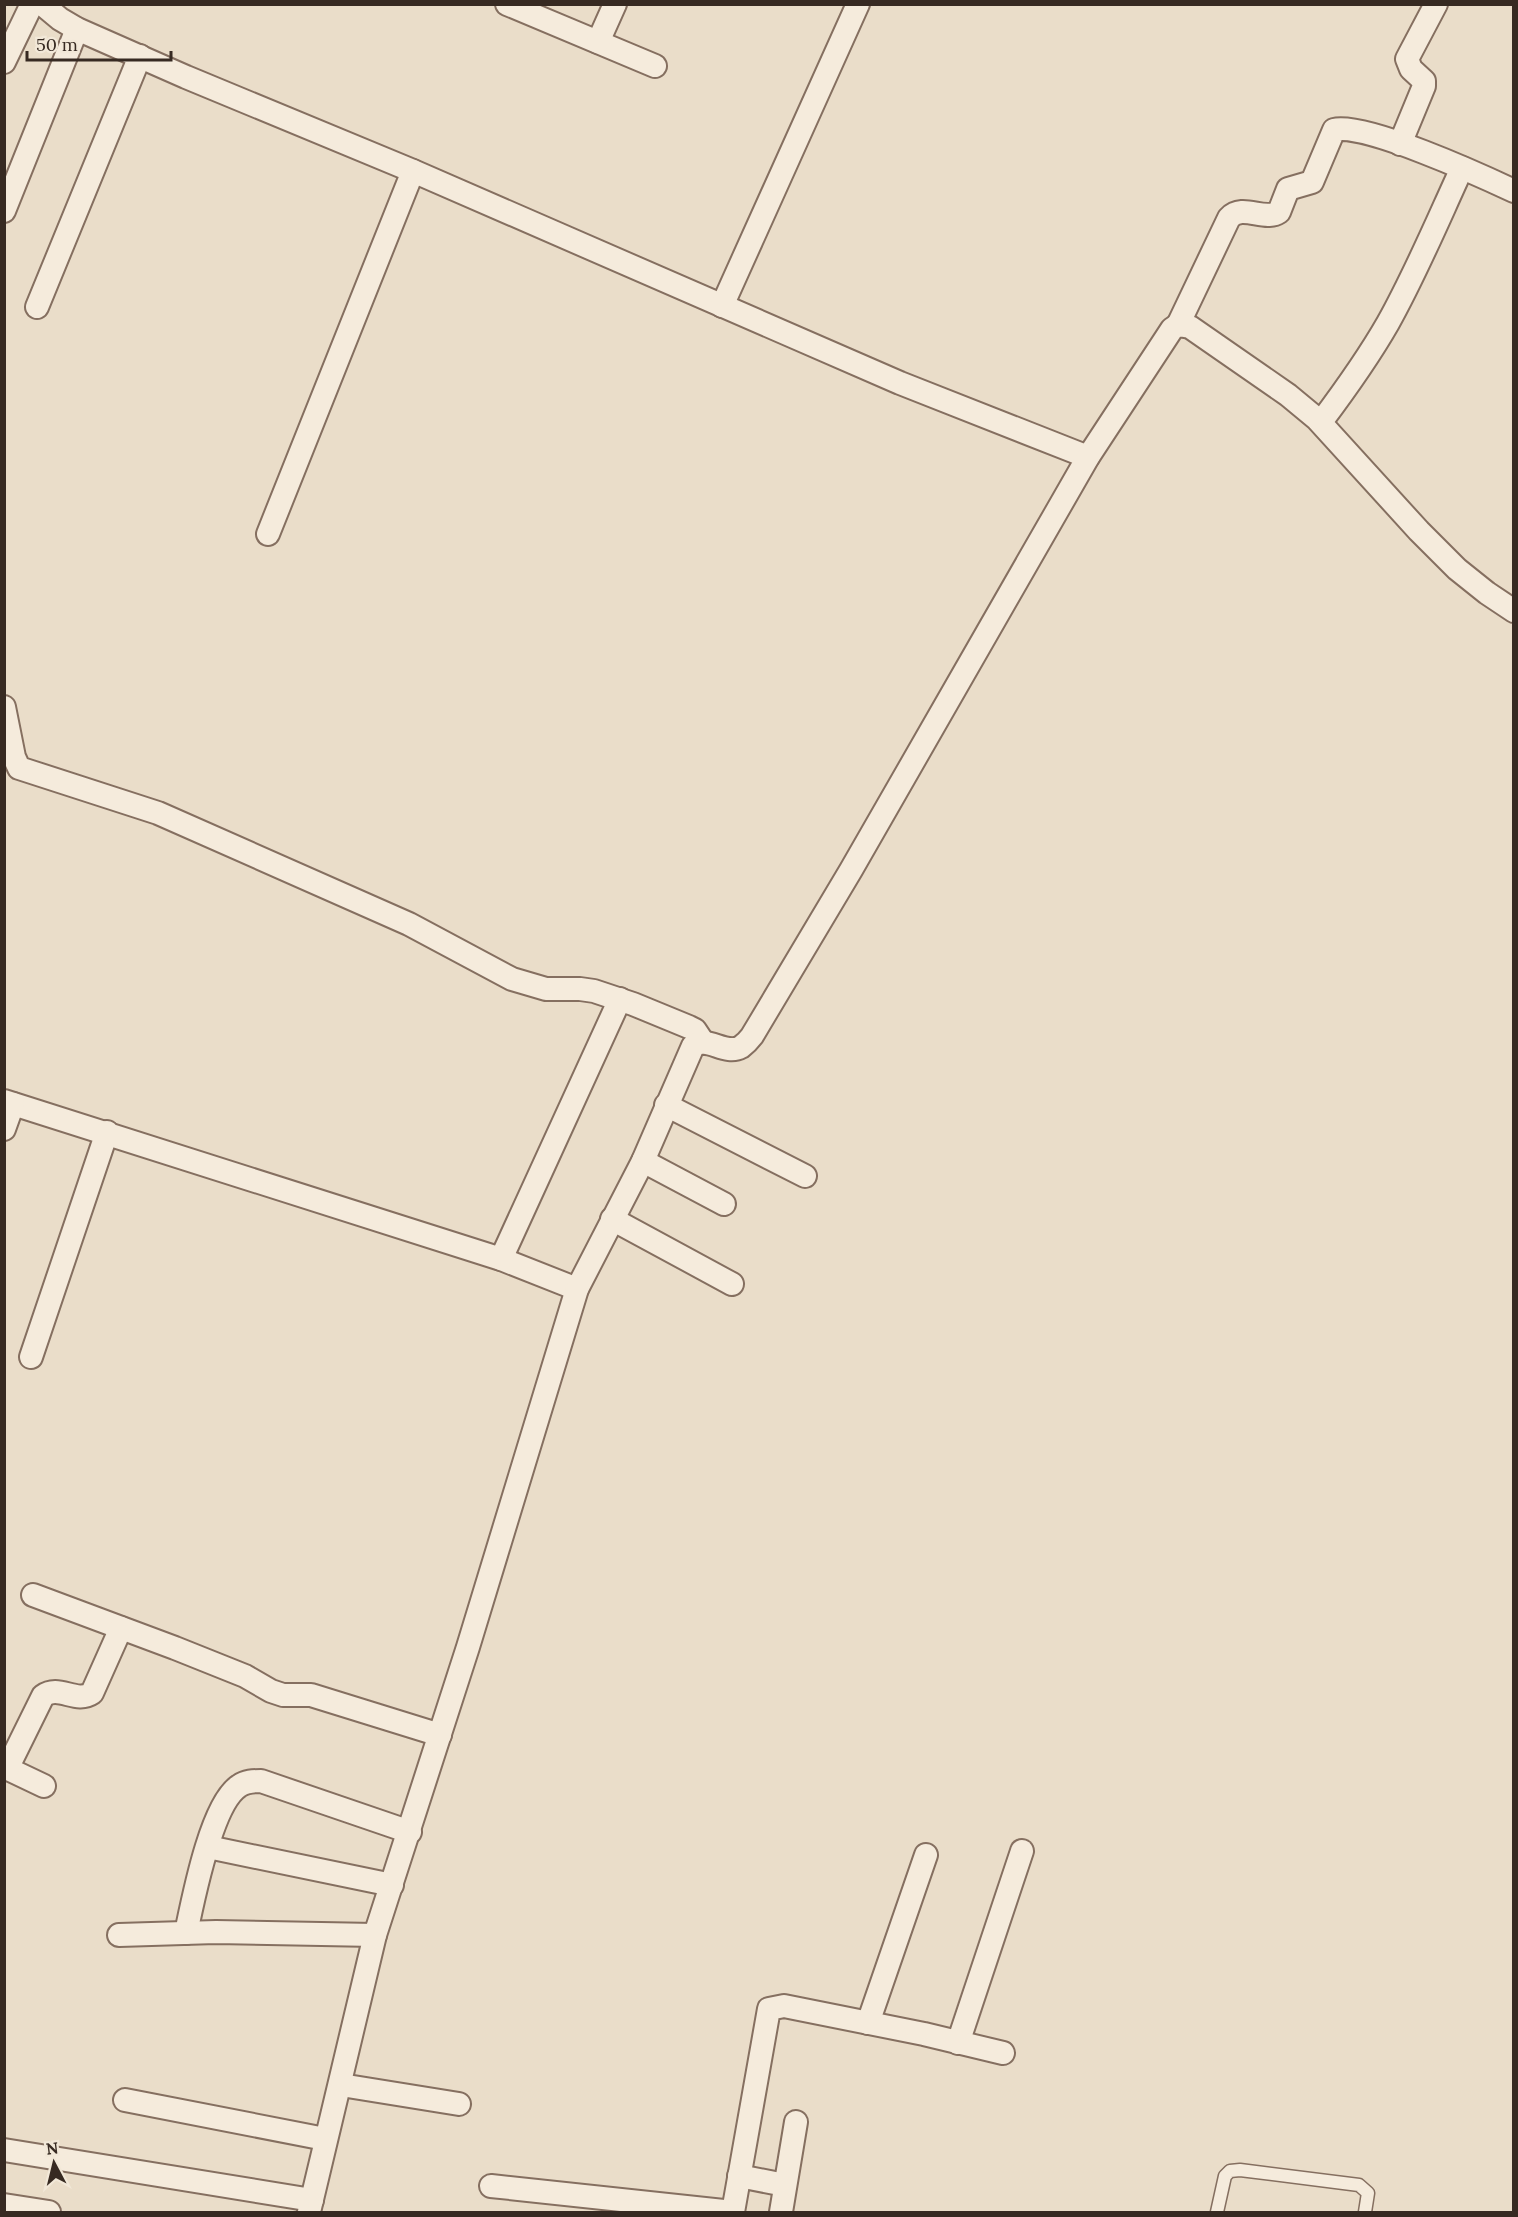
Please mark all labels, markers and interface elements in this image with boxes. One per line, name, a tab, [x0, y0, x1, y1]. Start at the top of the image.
scale bar	[27, 24, 171, 62]
text: 50 m	[36, 33, 78, 56]
north arrow	[24, 2133, 84, 2193]
text: N	[45, 2137, 60, 2159]

